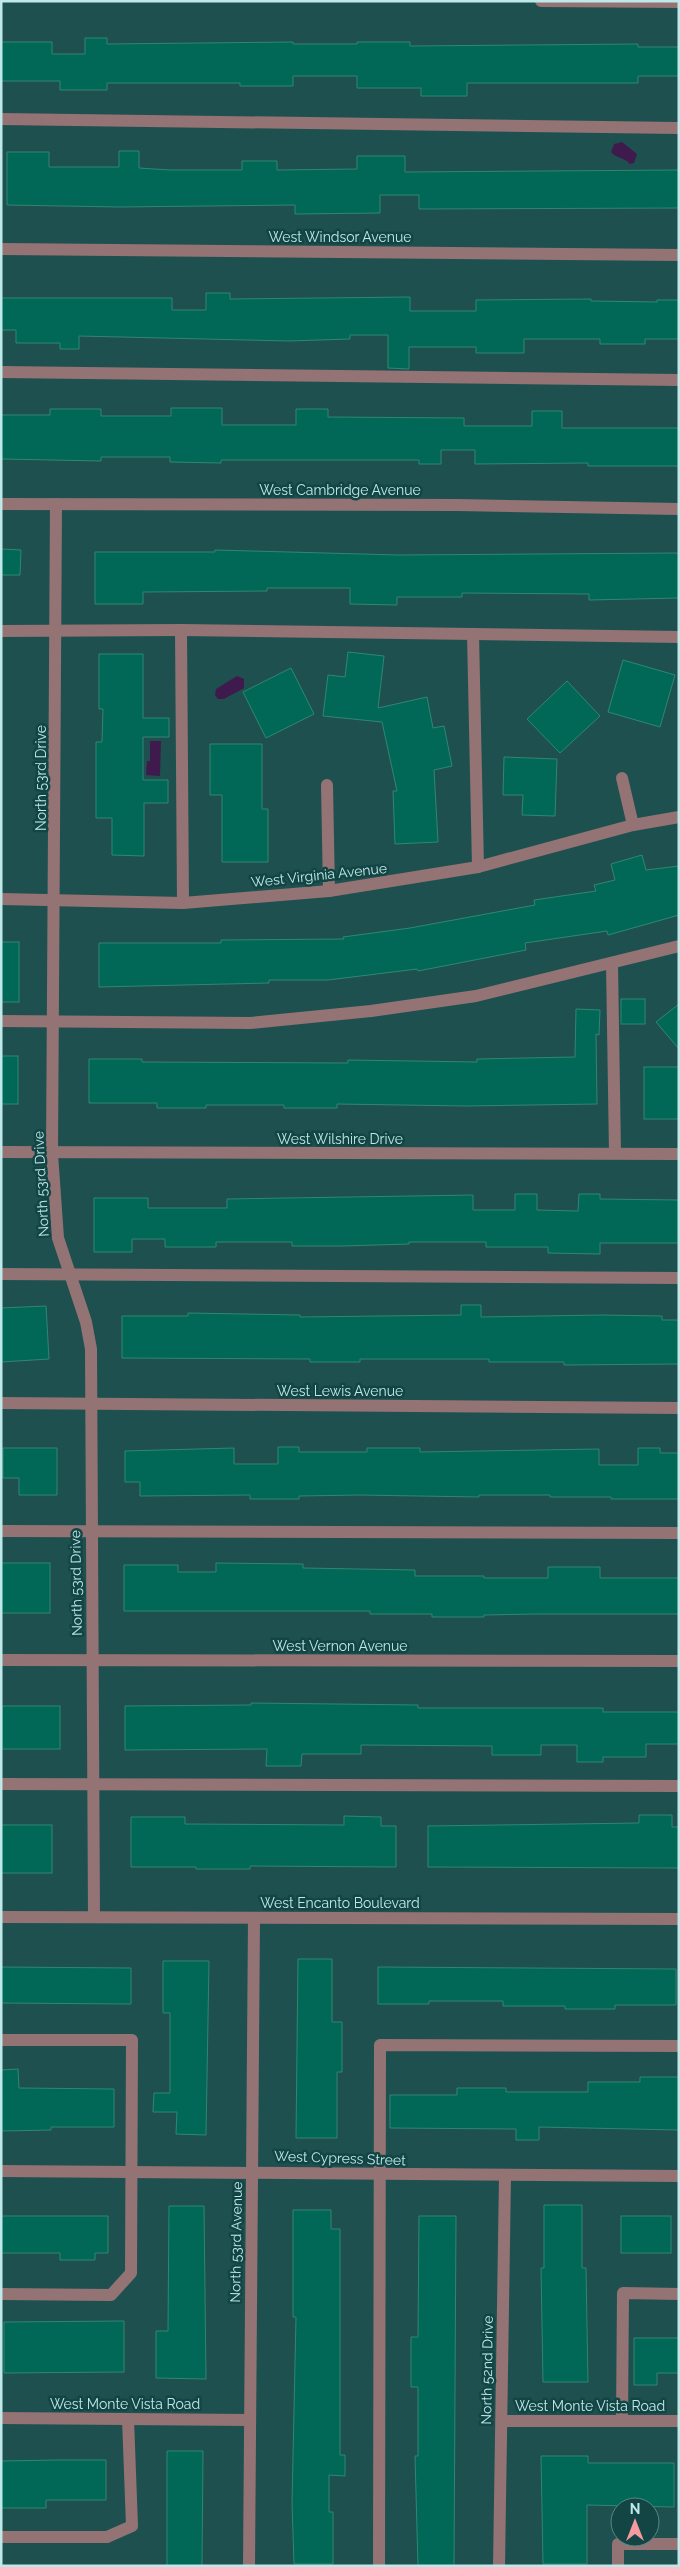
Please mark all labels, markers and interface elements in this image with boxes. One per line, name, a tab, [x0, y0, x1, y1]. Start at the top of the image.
street label: West Windsor Avenue	[269, 229, 411, 245]
street label: West Cambridge Avenue	[259, 482, 421, 498]
street label: North 53rd Drive	[33, 725, 49, 831]
street label: West Virginia Avenue	[250, 860, 388, 890]
street label: North 53rd Drive	[30, 1131, 52, 1237]
street label: West Wilshire Drive	[277, 1131, 403, 1147]
street label: West Lewis Avenue	[277, 1383, 403, 1399]
street label: North 53rd Drive	[67, 1530, 85, 1636]
street label: West Vernon Avenue	[272, 1638, 408, 1654]
street label: West Encanto Boulevard	[260, 1895, 420, 1911]
street label: West Cypress Street	[274, 2148, 406, 2168]
street label: North 53rd Avenue	[227, 2181, 245, 2303]
street label: North 52nd Drive	[478, 2315, 496, 2425]
street label: West Monte Vista Road	[50, 2396, 200, 2412]
street label: West Monte Vista Road	[515, 2398, 665, 2414]
north arrow	[610, 2497, 660, 2547]
text: N	[630, 2501, 640, 2517]

